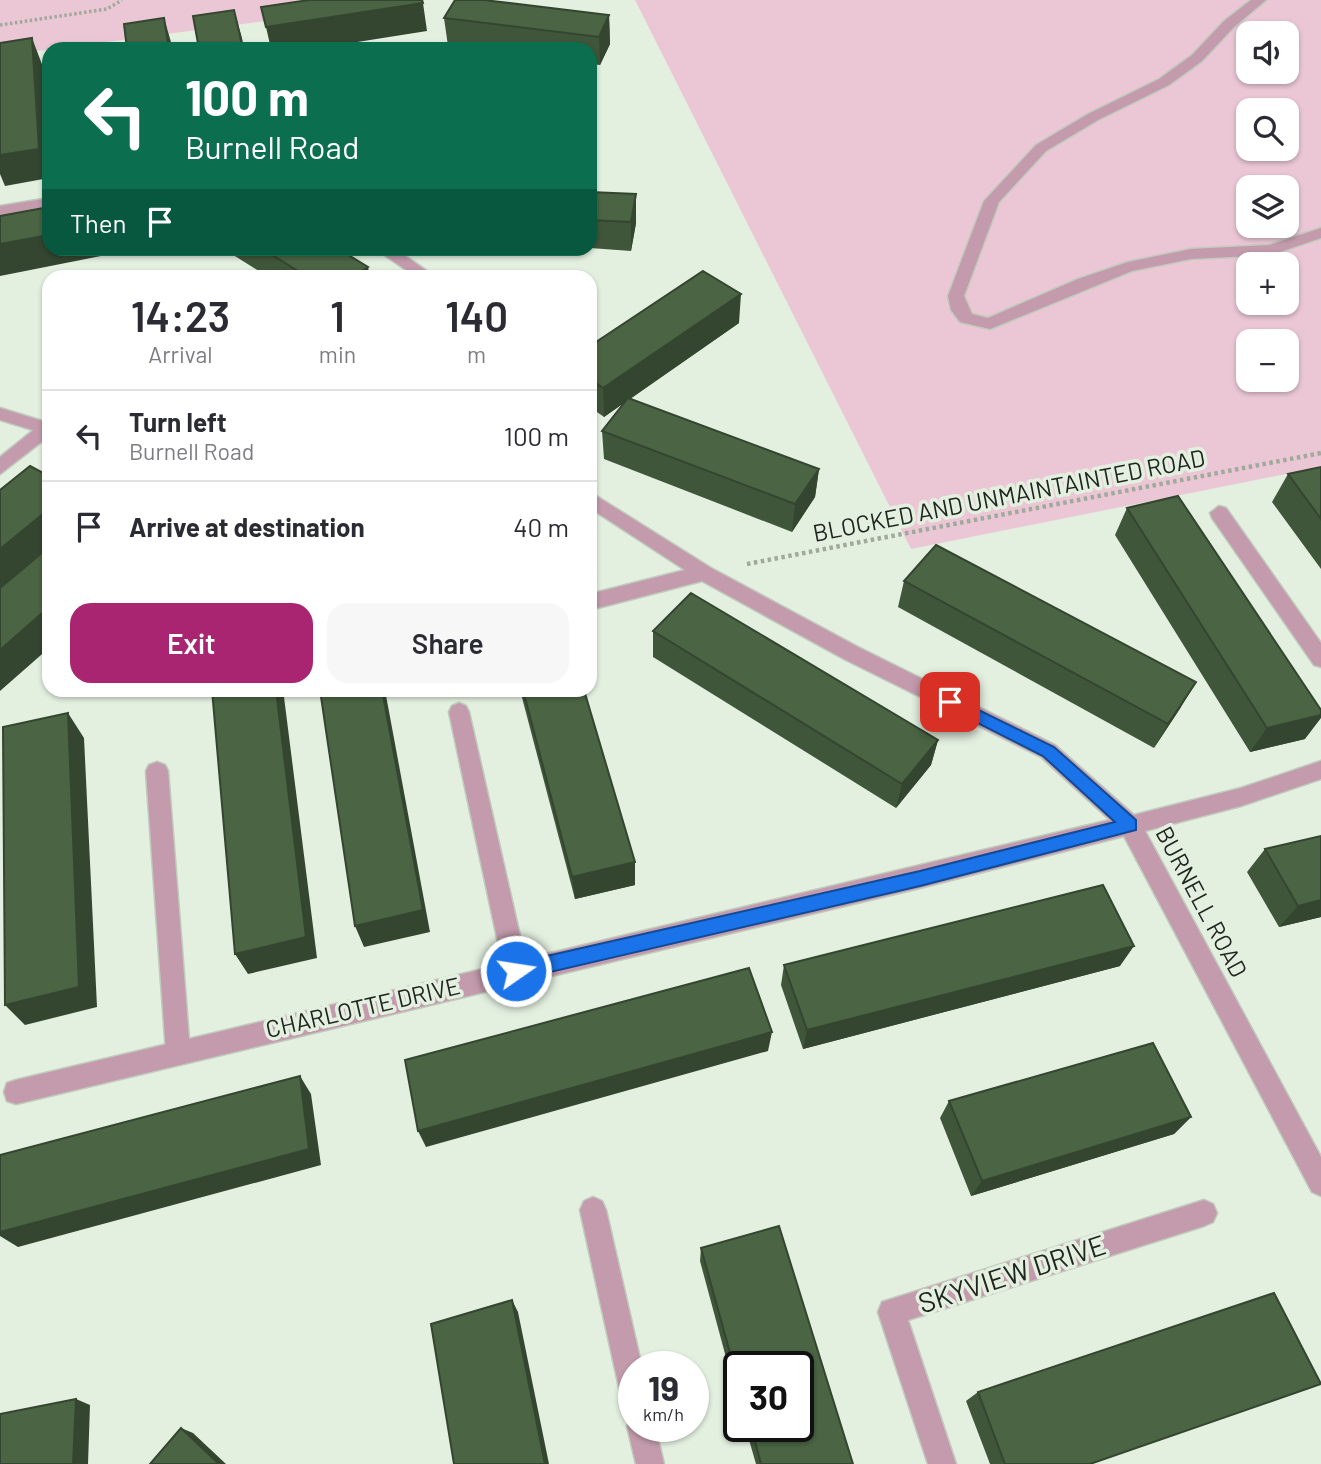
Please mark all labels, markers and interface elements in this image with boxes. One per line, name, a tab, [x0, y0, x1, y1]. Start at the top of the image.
map controls	[1236, 21, 1299, 392]
button: sound	[1236, 21, 1299, 84]
text: 100 m	[185, 67, 309, 126]
icon: left	[70, 70, 161, 161]
button: search	[1236, 98, 1299, 161]
text: Burnell Road	[185, 127, 359, 165]
button: layers	[1236, 175, 1299, 238]
icon: arrive	[141, 203, 179, 241]
text: Then	[70, 207, 127, 238]
button: +	[1236, 252, 1299, 315]
text: 14:23	[131, 290, 230, 340]
text: 1	[330, 290, 345, 340]
text: 140	[445, 290, 508, 340]
button: −	[1236, 329, 1299, 392]
text: Arrival	[148, 340, 213, 368]
text: min	[319, 340, 356, 368]
text: m	[467, 340, 486, 368]
text: Turn left	[129, 406, 227, 437]
icon: left	[70, 417, 108, 455]
text: 100 m	[504, 420, 569, 451]
text: Burnell Road	[129, 437, 254, 465]
street label: BLOCKED AND UNMAINTAINTED ROAD	[810, 442, 1207, 547]
icon: arrive	[70, 508, 108, 546]
text: Arrive at destination	[129, 511, 365, 542]
text: 40 m	[513, 511, 569, 542]
button: Exit	[70, 603, 313, 683]
button: Share	[327, 603, 569, 683]
pin	[920, 672, 980, 732]
icon: arrive	[931, 683, 969, 721]
street label: BURNELL ROAD	[1150, 821, 1254, 982]
position arrow	[479, 934, 553, 1008]
street label: CHARLOTTE DRIVE	[263, 970, 463, 1043]
street label: SKYVIEW DRIVE	[914, 1227, 1110, 1319]
speed limit sign: 30	[723, 1351, 814, 1442]
text: 19	[648, 1366, 679, 1408]
text: km/h	[643, 1403, 684, 1425]

